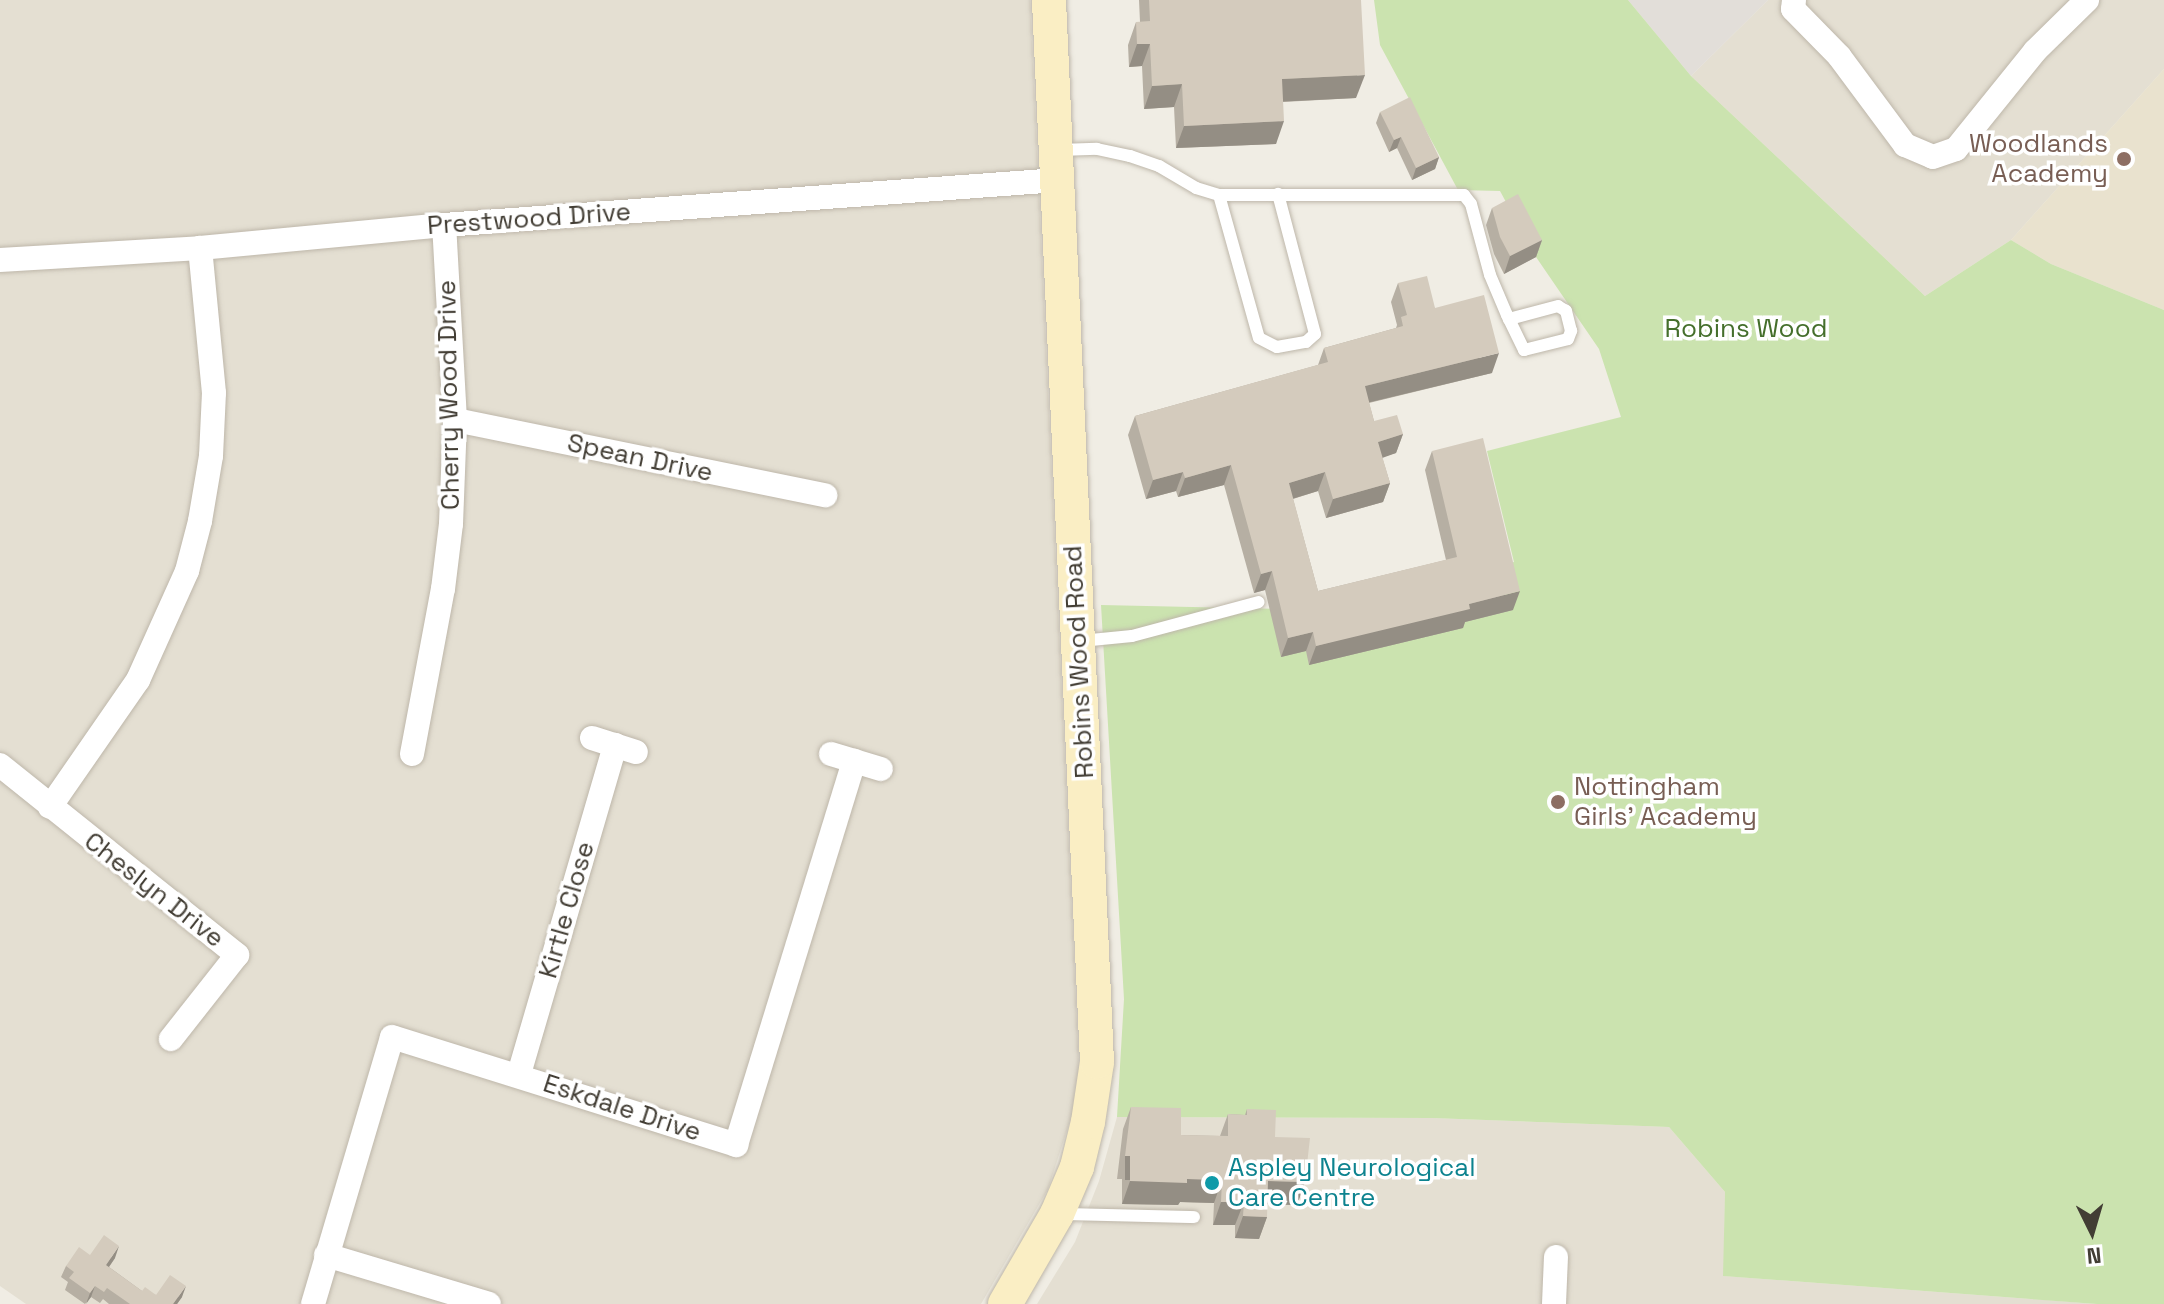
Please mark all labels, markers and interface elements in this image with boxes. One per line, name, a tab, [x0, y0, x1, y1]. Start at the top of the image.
place label: Woodlands Academy	[1969, 128, 2108, 190]
marker: Woodlands Academy	[2115, 150, 2133, 168]
street label: Prestwood Drive	[426, 196, 632, 242]
street label: Cherry Wood Drive	[431, 280, 467, 510]
park label: Robins Wood	[1664, 313, 1828, 345]
street label: Spean Drive	[564, 427, 716, 489]
street label: Robins Wood Road	[1057, 545, 1101, 779]
place label: Nottingham Girls' Academy	[1574, 771, 1757, 832]
marker: Nottingham Girls' Academy	[1549, 793, 1567, 811]
street label: Cheslyn Drive	[78, 826, 230, 954]
street label: Kirtle Close	[533, 838, 601, 982]
street label: Eskdale Drive	[539, 1068, 705, 1148]
place label: Aspley Neurological Care Centre	[1228, 1152, 1476, 1214]
marker: Aspley Neurological Care Centre	[1203, 1174, 1221, 1192]
north arrow	[2052, 1192, 2132, 1272]
text: N	[2086, 1241, 2103, 1270]

